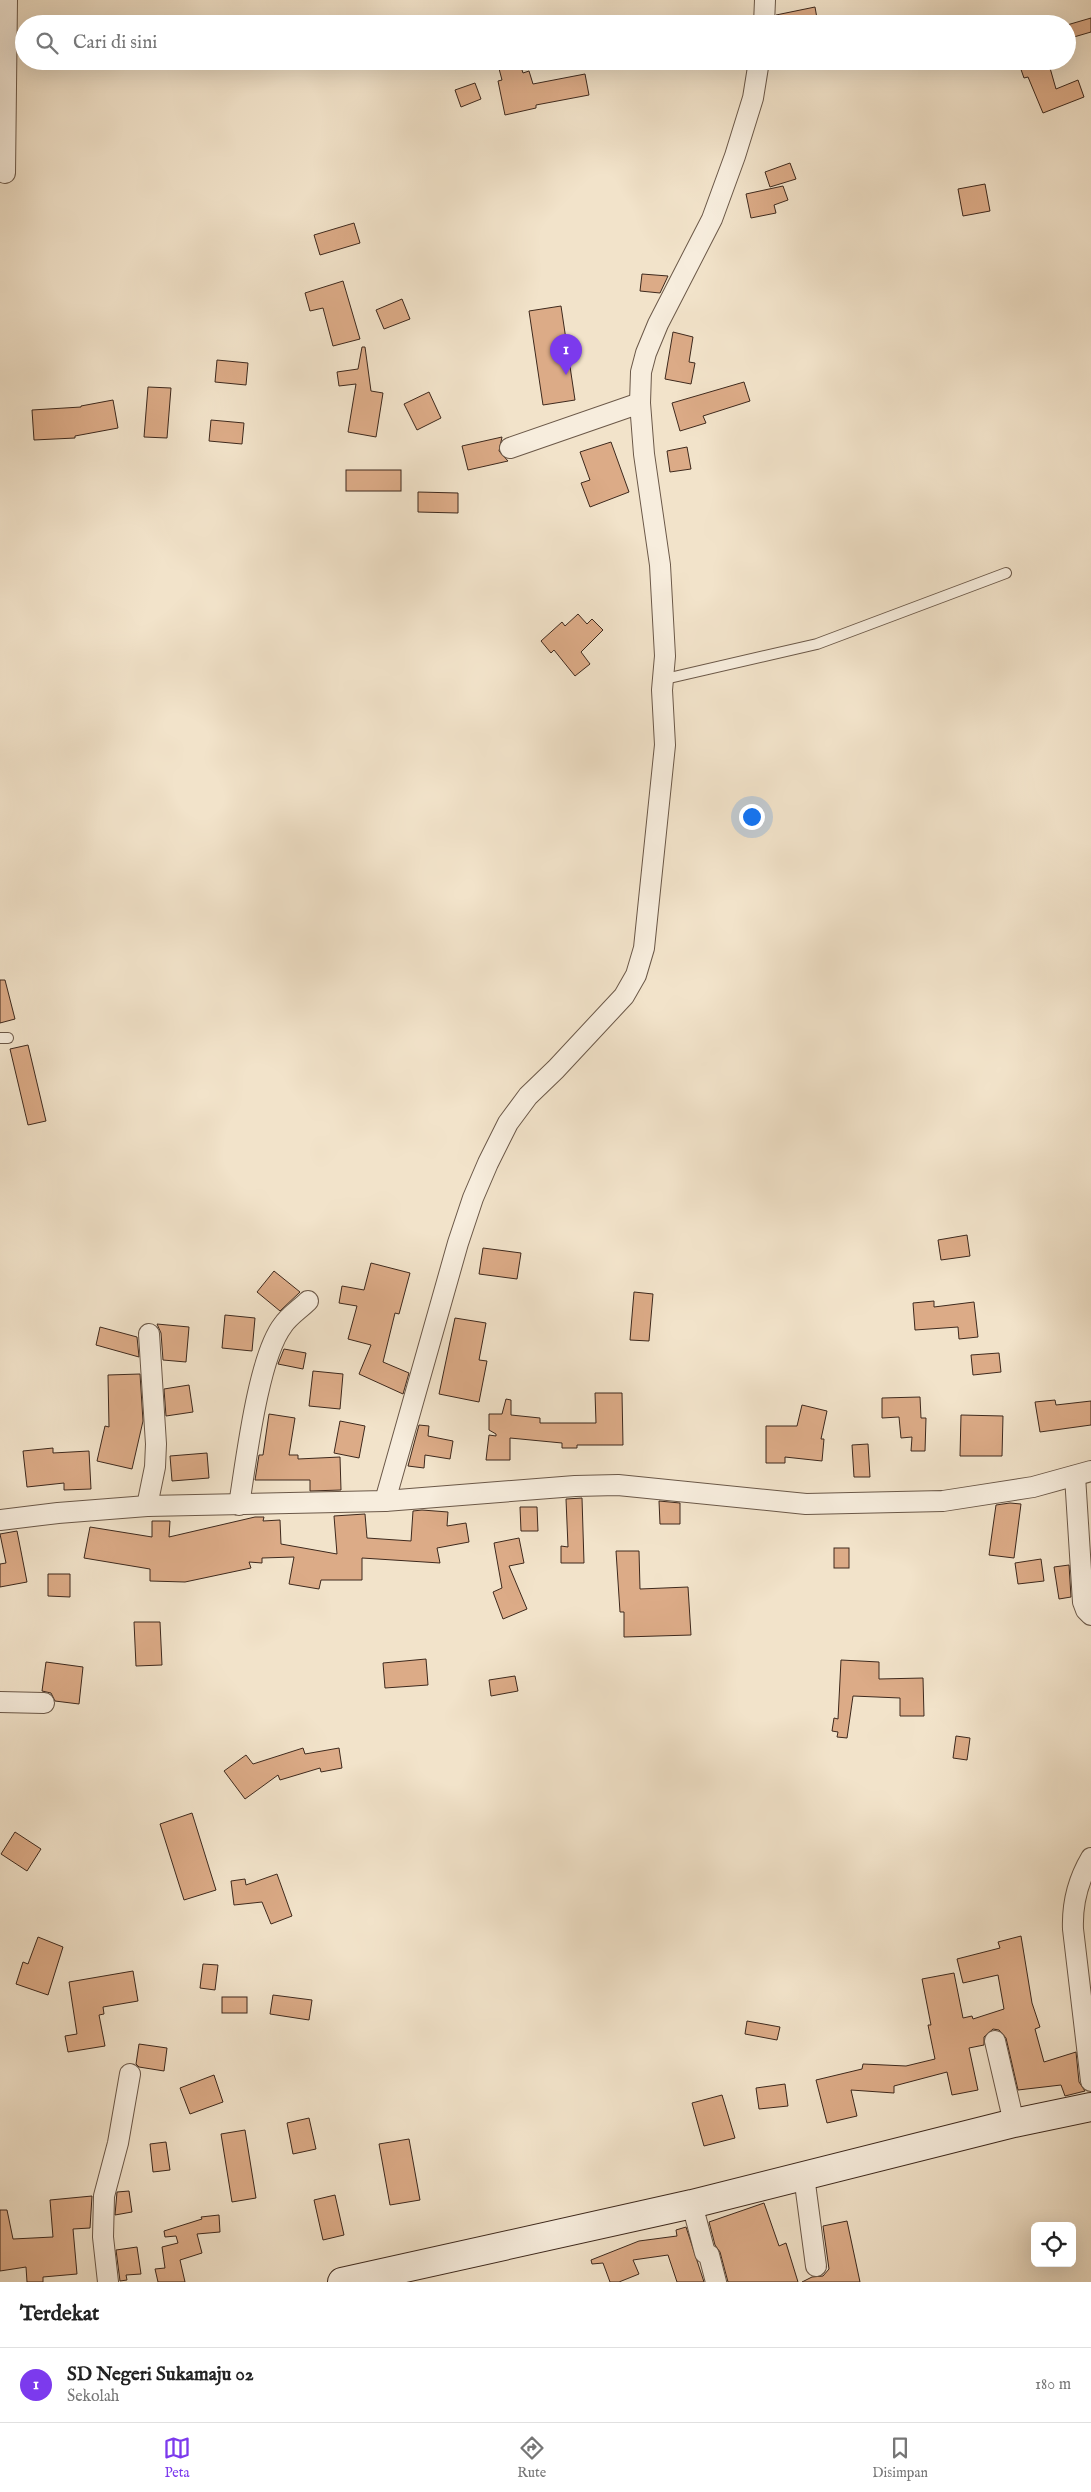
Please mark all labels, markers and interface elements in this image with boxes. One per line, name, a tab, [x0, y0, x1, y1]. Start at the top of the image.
search box	[15, 15, 1076, 70]
icon: search	[33, 29, 61, 57]
text: Cari di sini	[73, 31, 157, 55]
pin: 1	[550, 334, 582, 375]
your location	[739, 804, 765, 830]
map controls	[1031, 2222, 1076, 2267]
button: locate	[1031, 2222, 1076, 2267]
text: Terdekat	[20, 2301, 99, 2328]
text: SD Negeri Sukamaju 02	[67, 2363, 254, 2387]
text: 1	[33, 2375, 39, 2395]
text: 180 m	[1035, 2375, 1071, 2395]
text: Sekolah	[67, 2387, 119, 2407]
tab: Peta	[163, 2434, 191, 2482]
tab: Rute	[517, 2434, 546, 2482]
tab: Disimpan	[872, 2434, 928, 2482]

